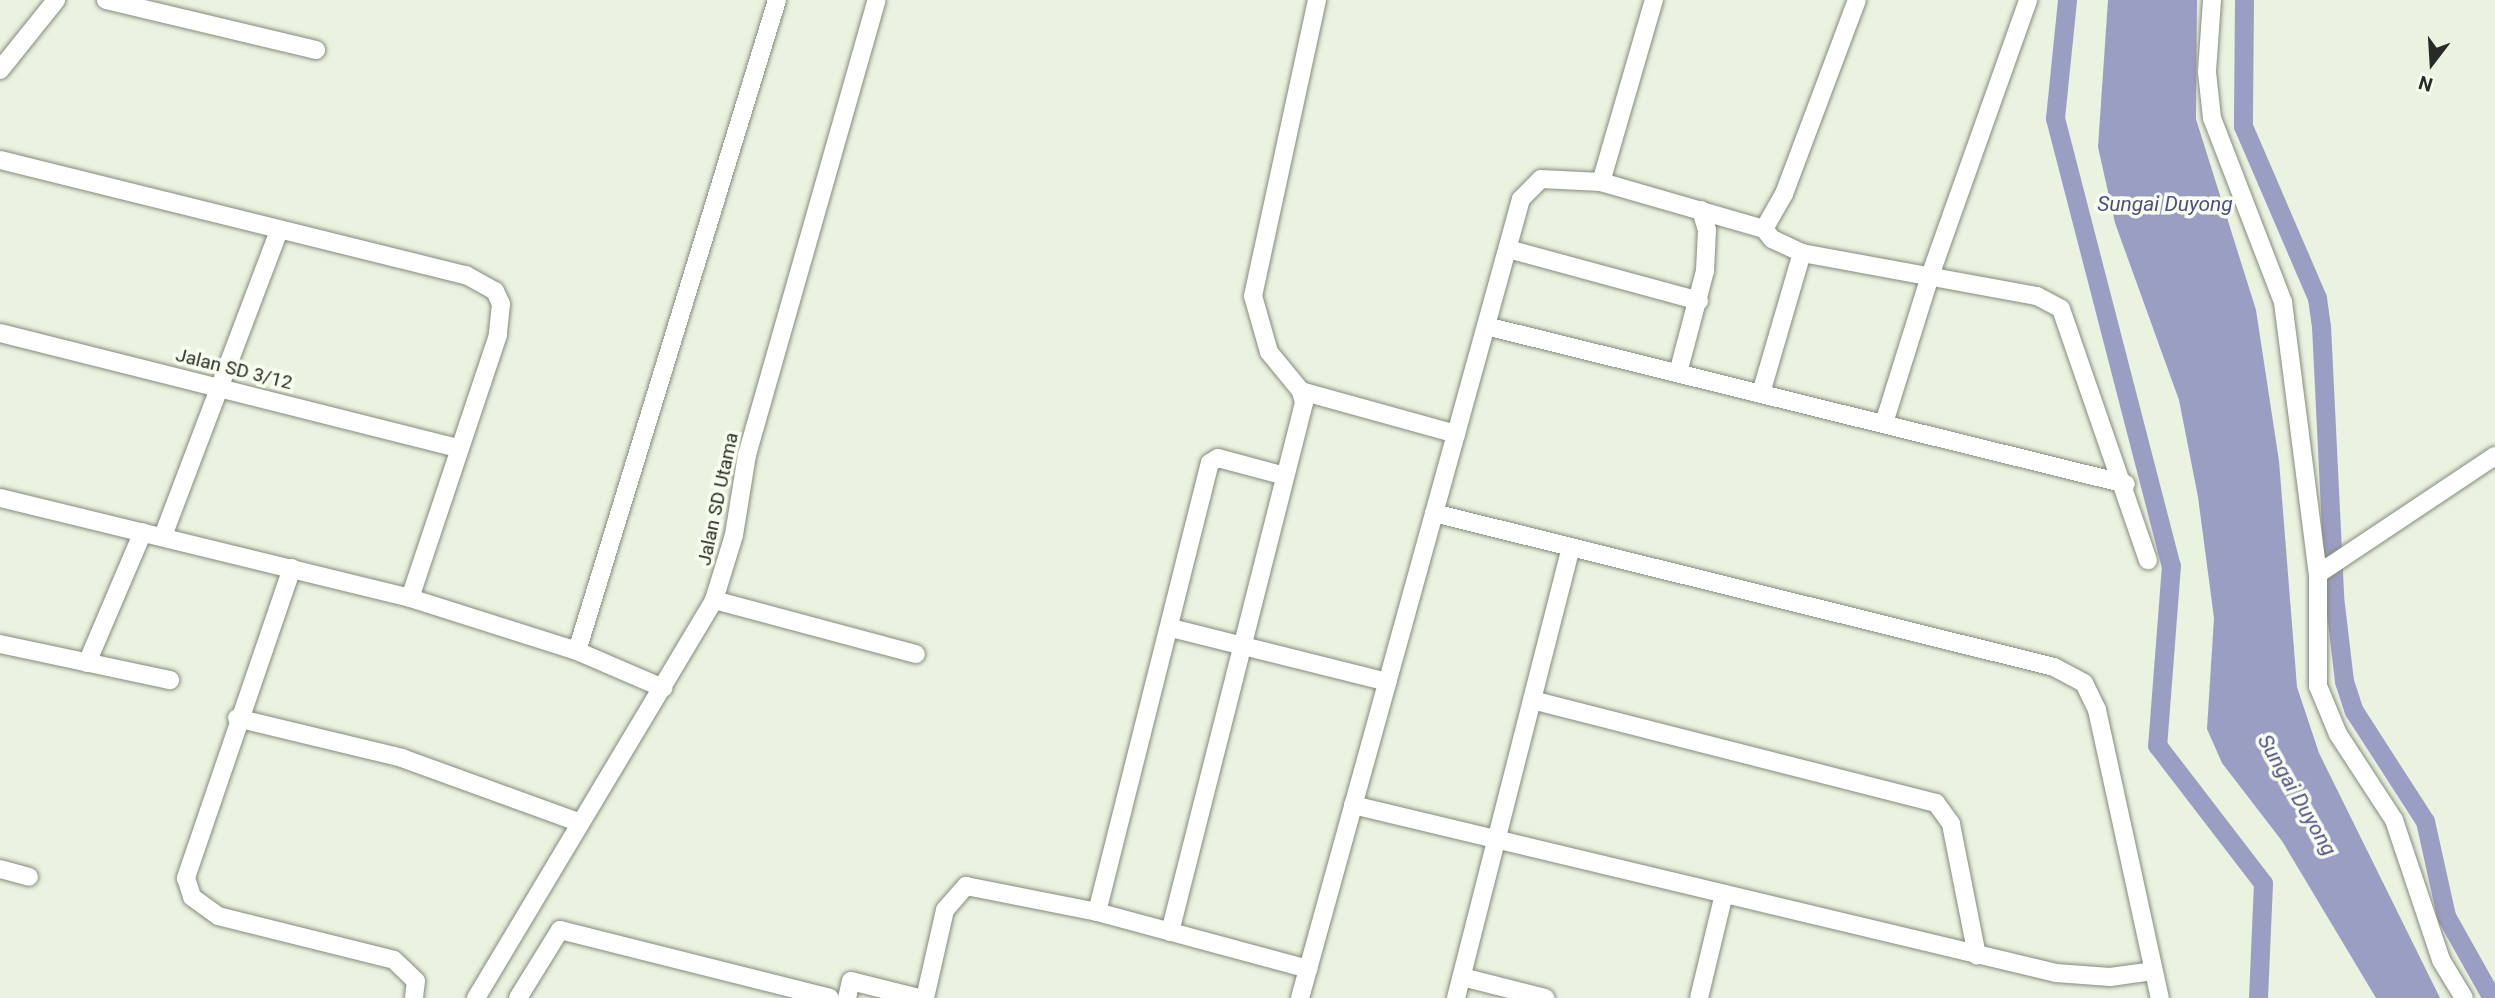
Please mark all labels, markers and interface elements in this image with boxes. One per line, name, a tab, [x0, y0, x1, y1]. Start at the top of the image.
north arrow	[2397, 28, 2467, 98]
text: N	[2416, 71, 2435, 97]
water label: Sungai Duyong	[2097, 191, 2233, 217]
street label: Jalan SD 3/12	[173, 344, 295, 394]
street label: Jalan SD Utama	[693, 430, 743, 568]
water label: Sungai Duyong	[2252, 730, 2342, 860]

